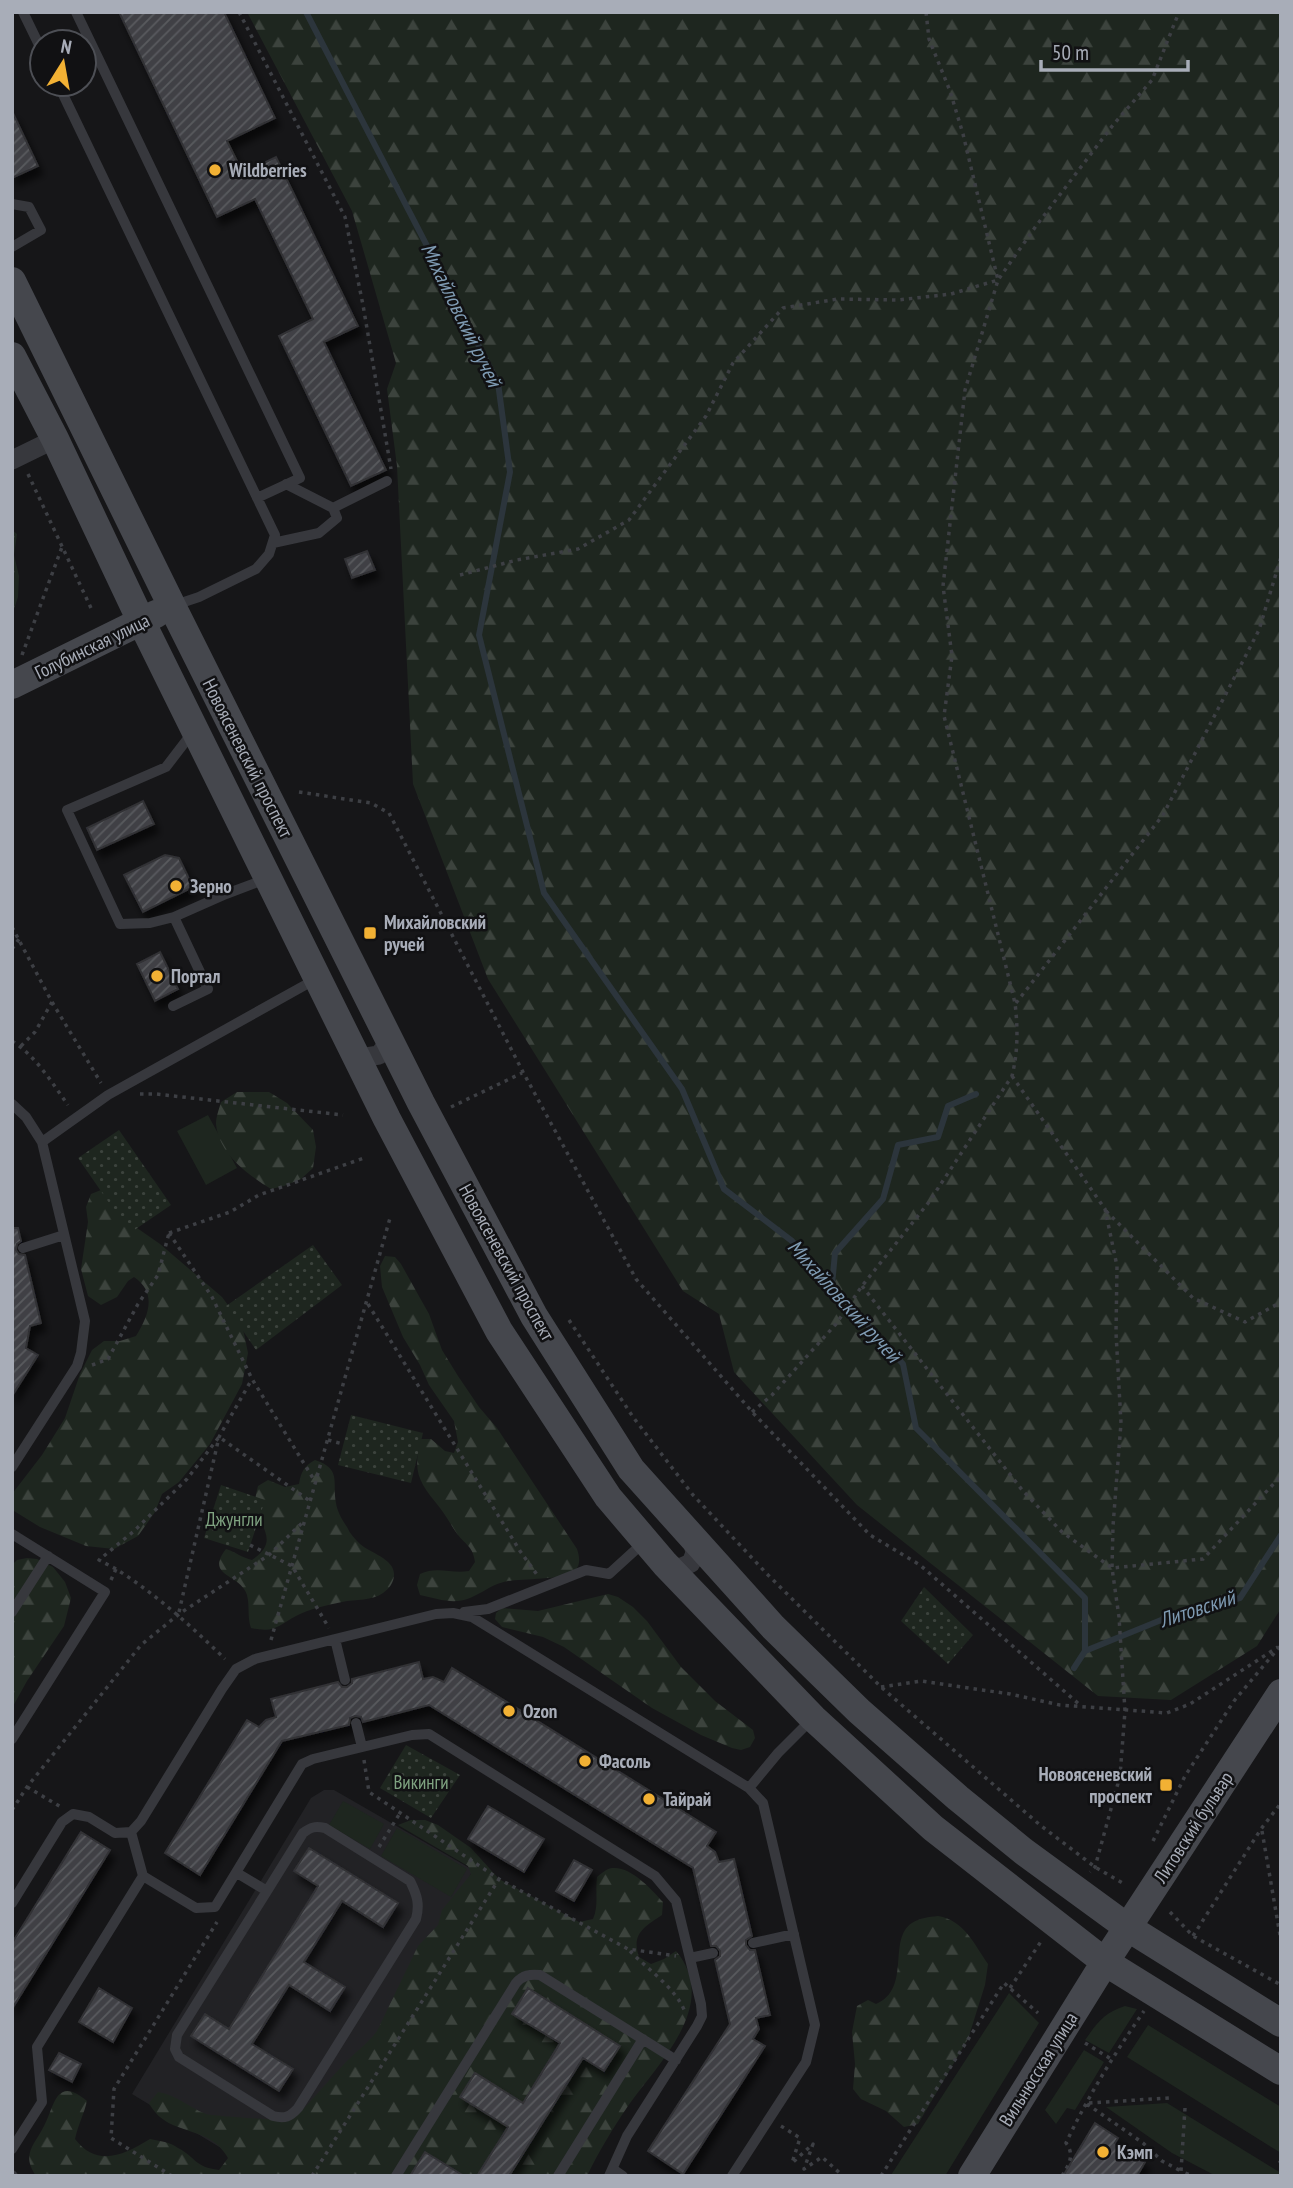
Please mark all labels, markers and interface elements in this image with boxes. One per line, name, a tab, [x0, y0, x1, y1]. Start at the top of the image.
north arrow	[28, 28, 98, 98]
scale bar	[1041, 28, 1188, 72]
text: N	[59, 34, 74, 59]
text: 50 m	[1052, 39, 1089, 66]
place label: Wildberries	[228, 158, 307, 182]
marker: Wildberries	[207, 162, 223, 178]
water label: Михайловский ручей	[415, 239, 509, 393]
street label: Голубинская улица	[31, 608, 153, 684]
street label: Новоясеневский проспект	[198, 674, 299, 842]
place label: Зерно	[190, 874, 232, 898]
marker: Зерно	[168, 878, 184, 894]
place label: Михайловский ручей	[384, 910, 486, 956]
marker: Михайловский ручей	[362, 925, 378, 941]
place label: Портал	[171, 964, 220, 988]
marker: Портал	[149, 968, 165, 984]
street label: Новоясеневский проспект	[454, 1180, 560, 1345]
water label: Михайловский ручей	[782, 1233, 908, 1369]
park label: Джунгли	[205, 1507, 263, 1531]
water label: Литовский	[1155, 1583, 1240, 1634]
place label: Ozon	[523, 1699, 557, 1723]
marker: Ozon	[501, 1703, 517, 1719]
place label: Фасоль	[599, 1749, 651, 1773]
marker: Фасоль	[577, 1753, 593, 1769]
place label: Новоясеневский проспект	[1038, 1762, 1152, 1808]
street label: Литовский бульвар	[1148, 1767, 1238, 1888]
park label: Викинги	[393, 1770, 449, 1794]
marker: Новоясеневский проспект	[1158, 1777, 1174, 1793]
place label: Тайрай	[663, 1787, 711, 1811]
marker: Тайрай	[641, 1791, 657, 1807]
street label: Вильнюсская улица	[993, 2008, 1083, 2130]
place label: Кэмп	[1117, 2140, 1153, 2164]
marker: Кэмп	[1095, 2144, 1111, 2160]

